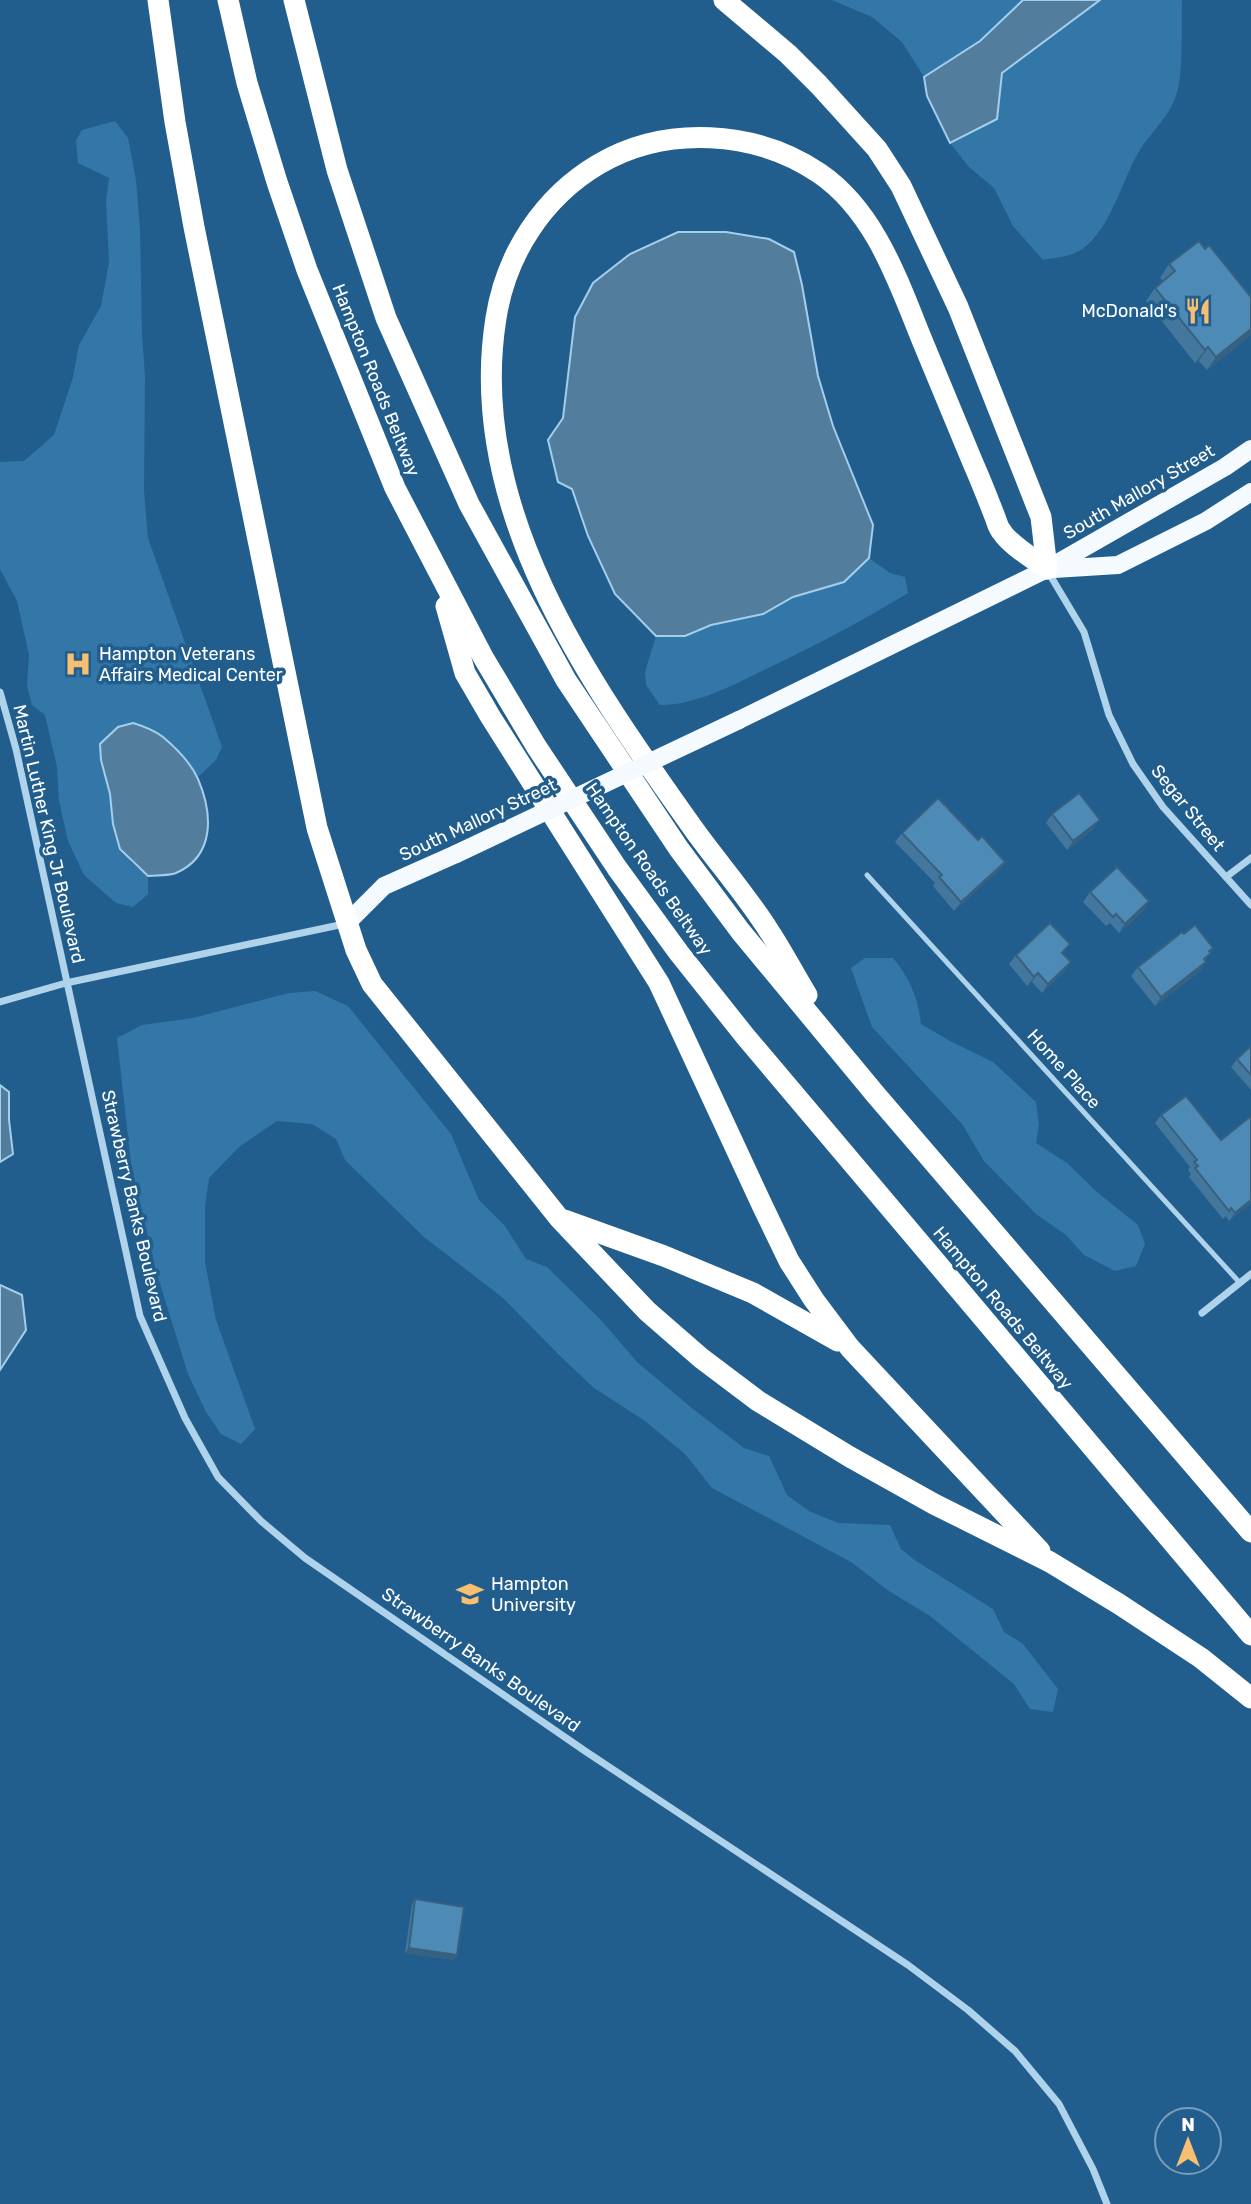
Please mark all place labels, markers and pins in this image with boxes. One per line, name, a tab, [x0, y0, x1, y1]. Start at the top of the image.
restaurant icon: McDonald's	[1183, 296, 1213, 326]
place label: McDonald's	[1081, 300, 1177, 322]
place label: Hampton Veterans Affairs Medical Center	[99, 643, 283, 686]
hospital icon: Hampton Veterans Affairs Medical Center	[63, 649, 93, 679]
place label: Hampton University	[491, 1573, 576, 1616]
school or university icon: Hampton University	[455, 1579, 485, 1609]

